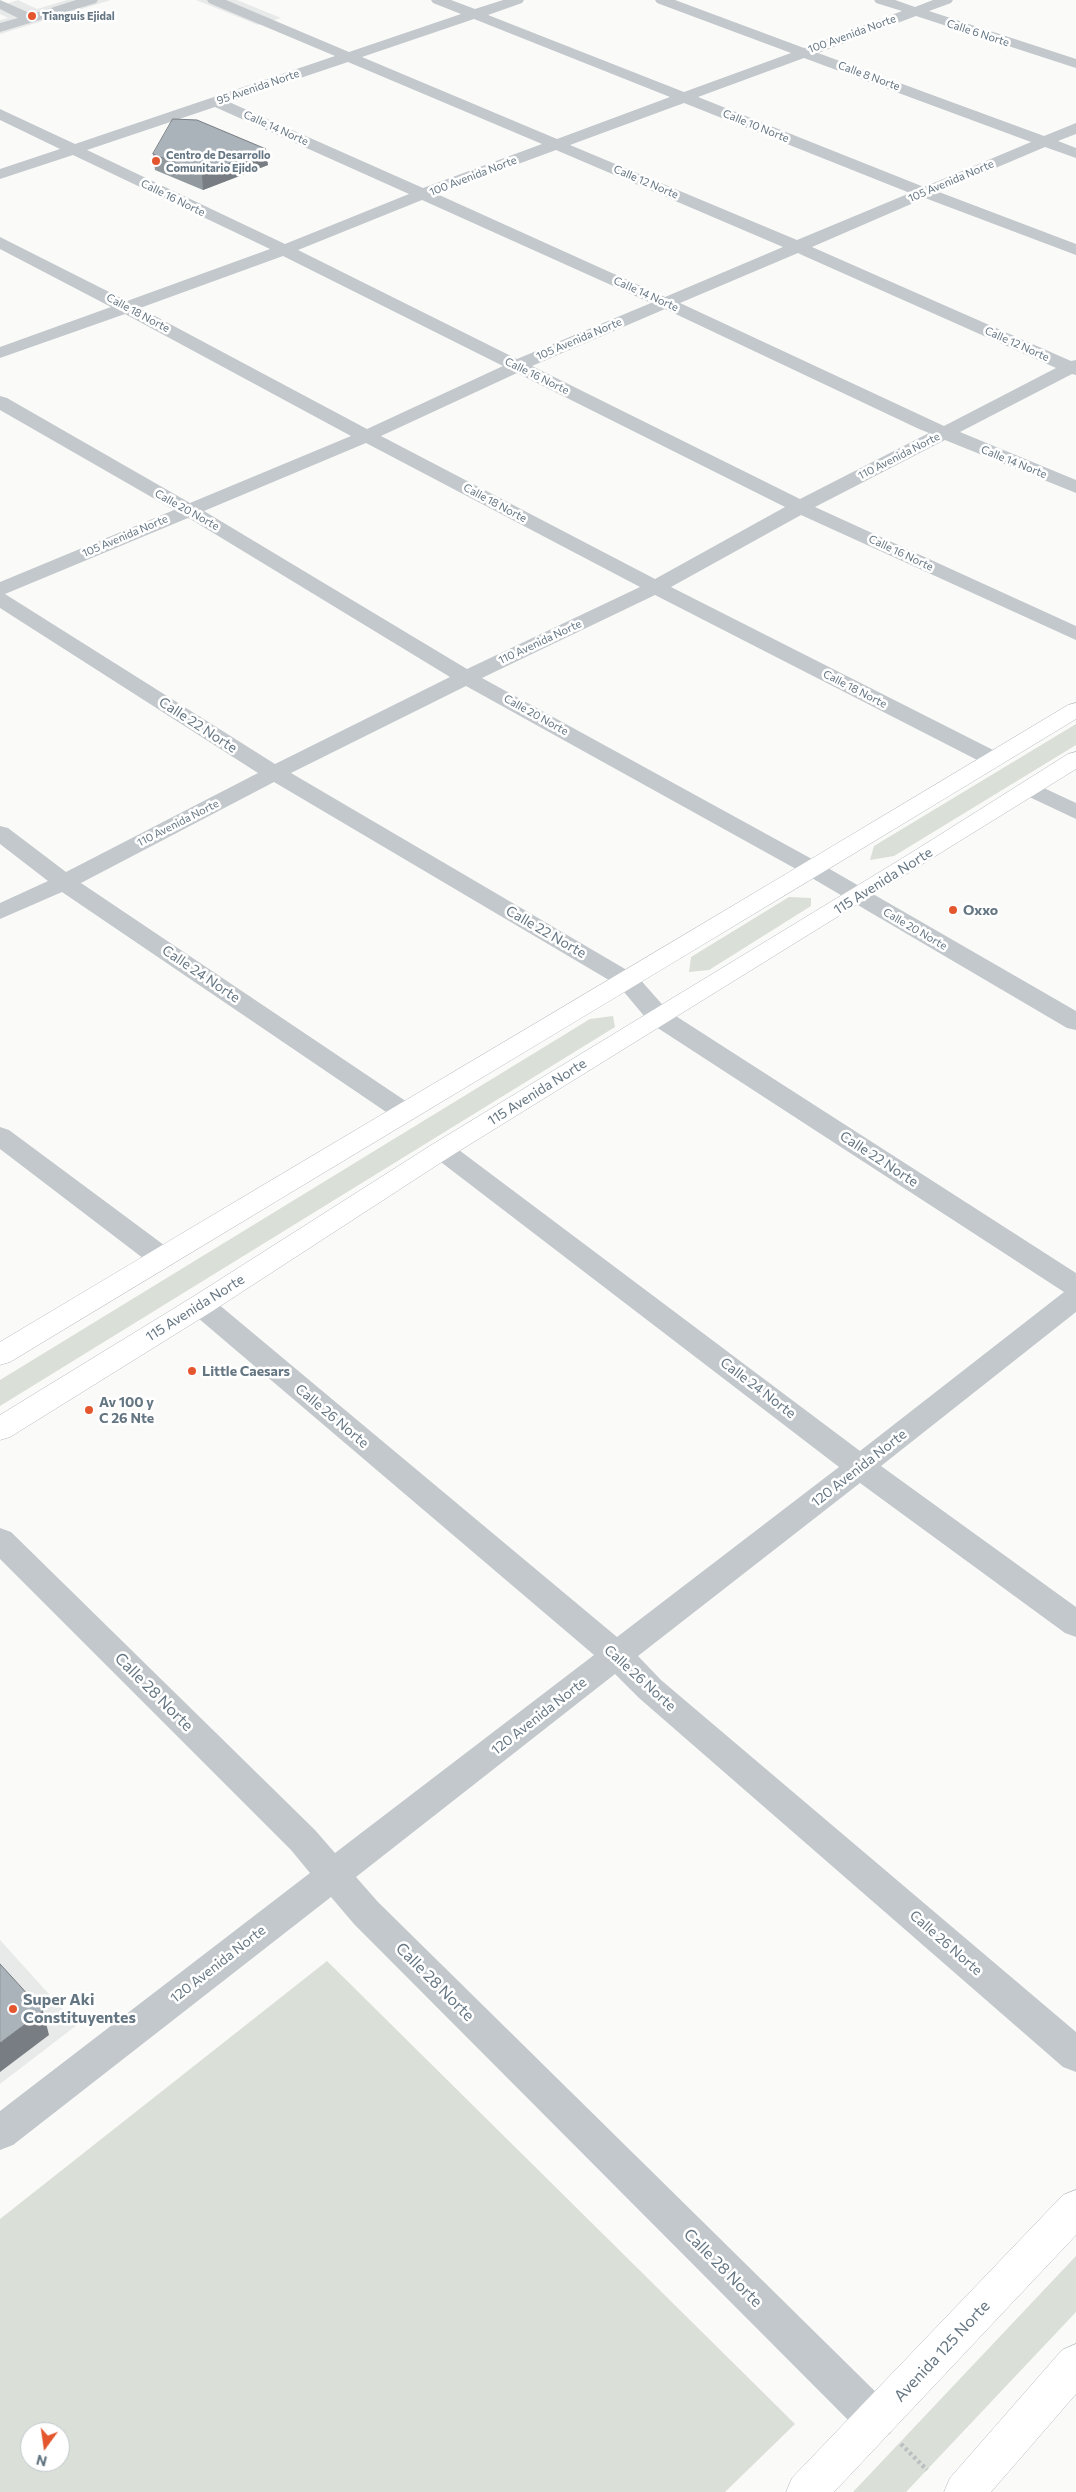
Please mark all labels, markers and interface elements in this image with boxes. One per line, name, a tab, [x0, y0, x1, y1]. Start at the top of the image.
place label: Tianguis Ejidal	[42, 9, 115, 23]
marker: Tianguis Ejidal	[26, 10, 38, 22]
street label: 100 Avenida Norte	[806, 12, 898, 56]
street label: Calle 6 Norte	[945, 17, 1011, 49]
street label: Calle 8 Norte	[836, 59, 902, 93]
street label: 95 Avenida Norte	[215, 67, 301, 107]
street label: Calle 10 Norte	[721, 107, 791, 145]
street label: Calle 14 Norte	[241, 108, 311, 148]
place label: Centro de Desarrollo Comunitario Ejido	[166, 148, 271, 174]
street label: 100 Avenida Norte	[427, 153, 519, 199]
marker: Centro de Desarrollo Comunitario Ejido	[150, 155, 162, 167]
street label: 105 Avenida Norte	[906, 157, 996, 205]
street label: Calle 12 Norte	[612, 162, 680, 202]
street label: Calle 16 Norte	[139, 177, 207, 219]
street label: Calle 14 Norte	[611, 274, 681, 314]
street label: Calle 18 Norte	[104, 291, 172, 335]
street label: 105 Avenida Norte	[534, 315, 624, 363]
street label: Calle 12 Norte	[983, 324, 1051, 364]
street label: Calle 16 Norte	[503, 355, 571, 397]
street label: 110 Avenida Norte	[856, 430, 942, 482]
street label: Calle 14 Norte	[979, 443, 1049, 481]
street label: Calle 18 Norte	[461, 481, 529, 525]
street label: Calle 20 Norte	[152, 487, 222, 533]
street label: 105 Avenida Norte	[80, 512, 170, 560]
street label: Calle 16 Norte	[867, 532, 935, 574]
street label: 110 Avenida Norte	[496, 617, 584, 667]
street label: Calle 18 Norte	[821, 667, 889, 711]
street label: Calle 20 Norte	[501, 692, 571, 738]
street label: Calle 22 Norte	[156, 693, 240, 757]
street label: 110 Avenida Norte	[135, 797, 221, 849]
street label: 115 Avenida Norte	[830, 844, 936, 918]
street label: Calle 22 Norte	[503, 902, 589, 962]
place label: Oxxo	[963, 902, 998, 918]
marker: Oxxo	[947, 904, 959, 916]
street label: Calle 20 Norte	[881, 905, 949, 953]
street label: Calle 24 Norte	[159, 942, 243, 1006]
street label: 115 Avenida Norte	[484, 1055, 590, 1129]
street label: Calle 22 Norte	[837, 1127, 921, 1191]
street label: 115 Avenida Norte	[142, 1271, 248, 1345]
street label: Calle 24 Norte	[717, 1354, 799, 1422]
place label: Little Caesars	[202, 1363, 290, 1379]
marker: Little Caesars	[186, 1365, 198, 1377]
street label: Calle 26 Norte	[292, 1380, 372, 1452]
place label: Av 100 y C 26 Nte	[99, 1394, 154, 1426]
marker: Av 100 y C 26 Nte	[83, 1404, 95, 1416]
street label: 120 Avenida Norte	[808, 1426, 910, 1510]
street label: Calle 26 Norte	[601, 1641, 679, 1715]
street label: Calle 28 Norte	[111, 1649, 197, 1735]
street label: 120 Avenida Norte	[488, 1674, 590, 1758]
street label: Calle 26 Norte	[906, 1907, 986, 1979]
street label: 120 Avenida Norte	[167, 1922, 269, 2006]
street label: Calle 28 Norte	[392, 1939, 478, 2025]
place label: Super Aki Constituyentes	[23, 1990, 136, 2028]
marker: Super Aki Constituyentes	[7, 2003, 19, 2015]
street label: Calle 28 Norte	[680, 2225, 766, 2311]
street label: Avenida 125 Norte	[890, 2296, 994, 2406]
north arrow	[20, 2422, 70, 2472]
text: N	[34, 2452, 49, 2471]

